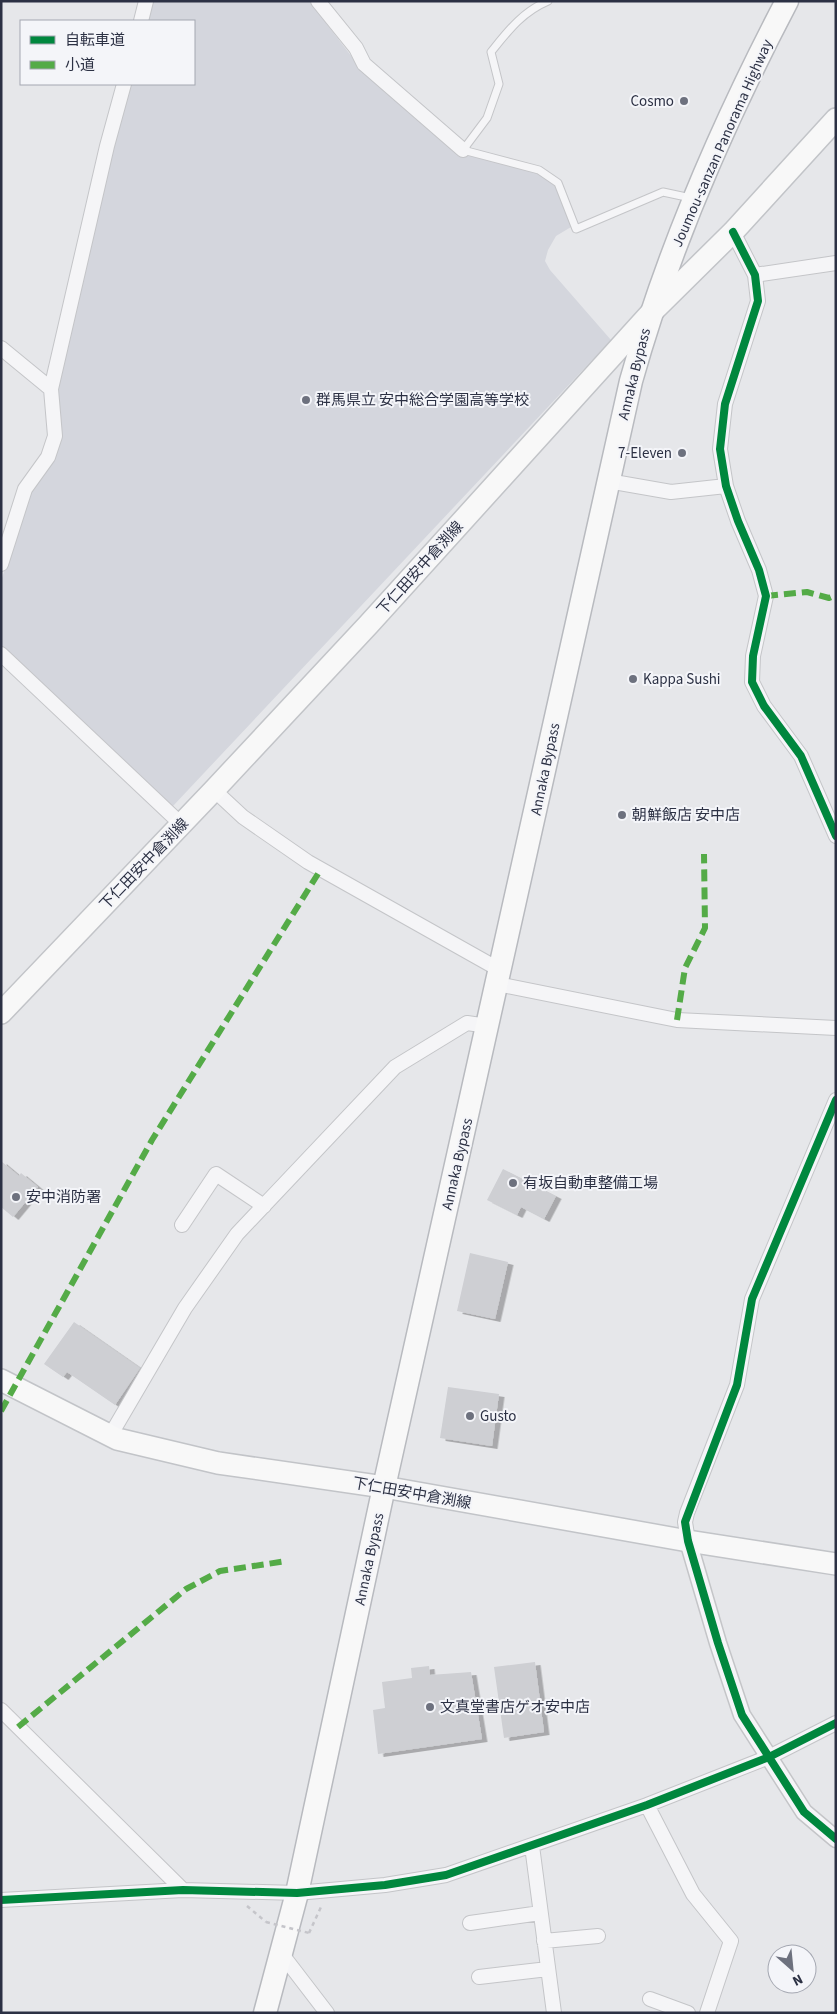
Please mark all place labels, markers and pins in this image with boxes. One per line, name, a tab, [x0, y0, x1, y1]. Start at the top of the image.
place label: Cosmo	[630, 91, 674, 112]
marker: Cosmo	[678, 95, 690, 107]
place label: 群馬県立 安中総合学園高等学校	[316, 390, 529, 411]
marker: 群馬県立 安中総合学園高等学校	[300, 394, 312, 406]
place label: 7-Eleven	[618, 443, 672, 464]
marker: 7-Eleven	[676, 447, 688, 459]
place label: Kappa Sushi	[643, 669, 721, 690]
marker: Kappa Sushi	[627, 673, 639, 685]
place label: 朝鮮飯店 安中店	[632, 805, 740, 826]
marker: 朝鮮飯店 安中店	[616, 809, 628, 821]
place label: 有坂自動車整備工場	[523, 1173, 658, 1194]
marker: 有坂自動車整備工場	[507, 1177, 519, 1189]
place label: 安中消防署	[26, 1187, 101, 1208]
marker: 安中消防署	[10, 1191, 22, 1203]
place label: Gusto	[480, 1406, 516, 1427]
marker: Gusto	[464, 1410, 476, 1422]
place label: 文真堂書店ゲオ安中店	[440, 1697, 590, 1718]
marker: 文真堂書店ゲオ安中店	[424, 1701, 436, 1713]

